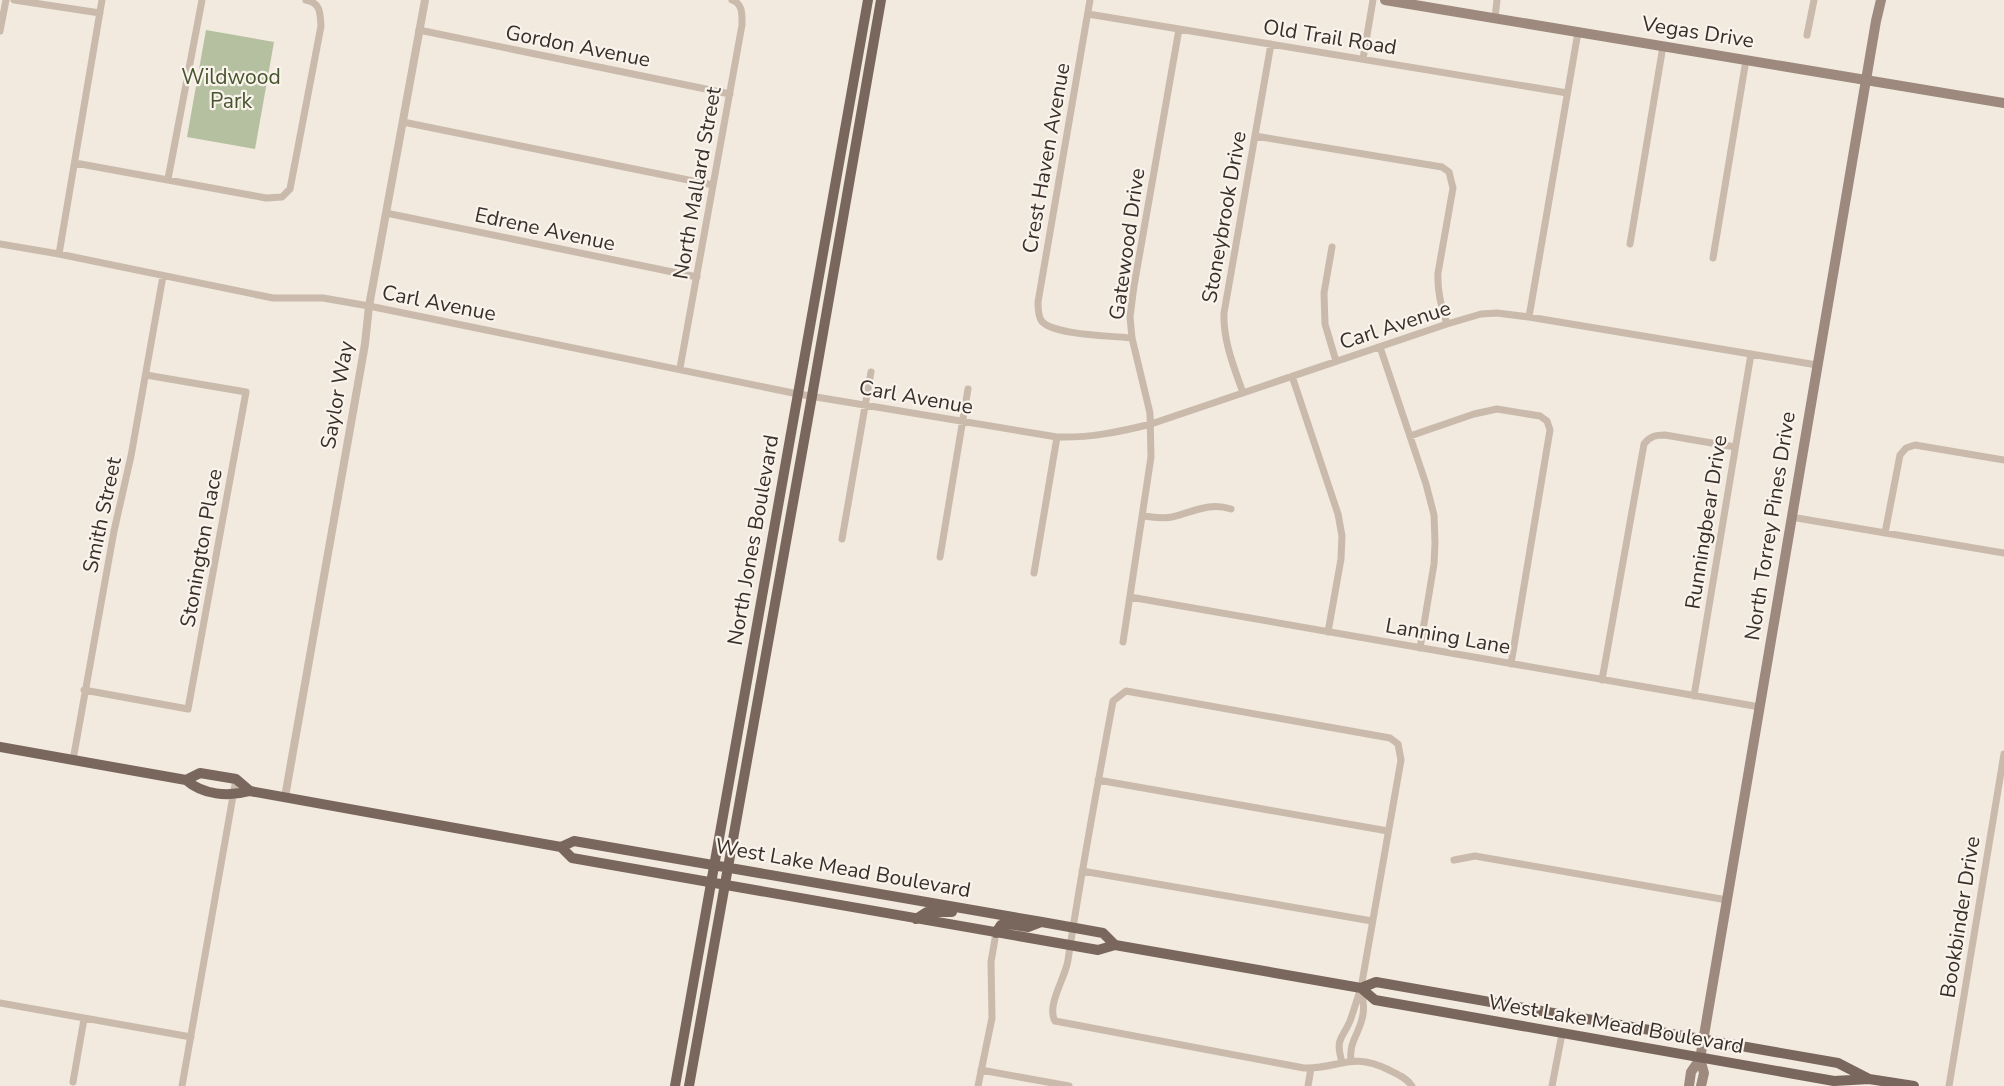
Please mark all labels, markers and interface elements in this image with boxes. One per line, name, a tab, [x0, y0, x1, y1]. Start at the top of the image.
street label: Vegas Drive	[1639, 9, 1756, 55]
street label: Old Trail Road	[1261, 13, 1399, 61]
street label: Gordon Avenue	[503, 18, 653, 74]
street label: Crest Haven Avenue	[1015, 61, 1077, 255]
park label: Wildwood Park	[181, 63, 281, 115]
street label: North Mallard Street	[666, 84, 728, 281]
street label: Stoneybrook Drive	[1195, 129, 1253, 305]
street label: Gatewood Drive	[1102, 166, 1152, 322]
street label: Edrene Avenue	[472, 200, 618, 258]
street label: Carl Avenue	[380, 278, 498, 328]
street label: Carl Avenue	[1336, 294, 1454, 356]
street label: Saylor Way	[314, 339, 360, 451]
street label: Carl Avenue	[857, 373, 975, 421]
street label: North Torrey Pines Drive	[1738, 410, 1802, 642]
street label: North Jones Boulevard	[721, 433, 785, 647]
street label: Runningbear Drive	[1678, 433, 1734, 611]
street label: Smith Street	[76, 454, 128, 575]
street label: Stonington Place	[173, 467, 229, 629]
street label: Lanning Lane	[1383, 611, 1513, 661]
street label: West Lake Mead Boulevard	[713, 832, 973, 904]
street label: Bookbinder Drive	[1933, 834, 1987, 1000]
street label: West Lake Mead Boulevard	[1486, 988, 1746, 1060]

